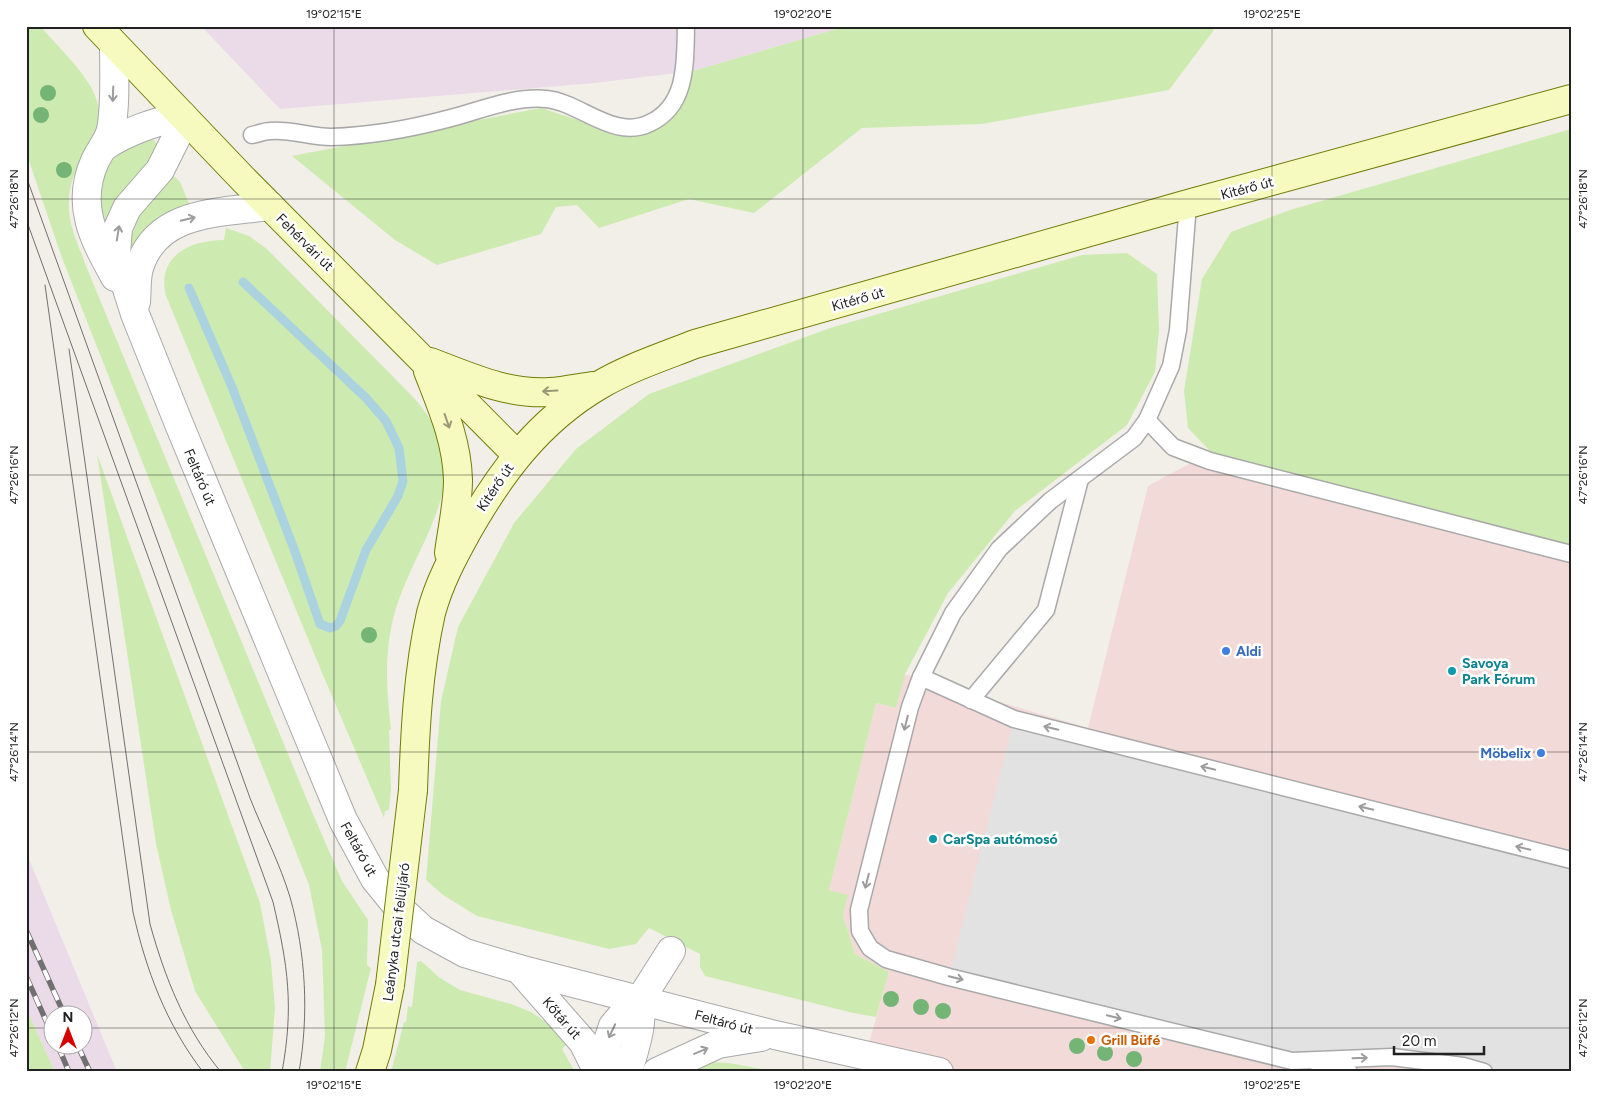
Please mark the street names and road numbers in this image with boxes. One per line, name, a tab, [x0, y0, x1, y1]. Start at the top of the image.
street label: Kitérő út	[1219, 173, 1275, 204]
street label: Fehérvári út	[272, 210, 337, 275]
street label: Kitérő út	[830, 284, 886, 315]
street label: Feltáró út	[180, 446, 219, 508]
street label: Kitérő út	[473, 460, 518, 514]
street label: Feltáró út	[337, 819, 381, 880]
street label: Leányka utcai felüljáró	[380, 862, 413, 1002]
street label: Kőtár út	[539, 994, 585, 1043]
street label: Feltáró út	[693, 1007, 755, 1038]

